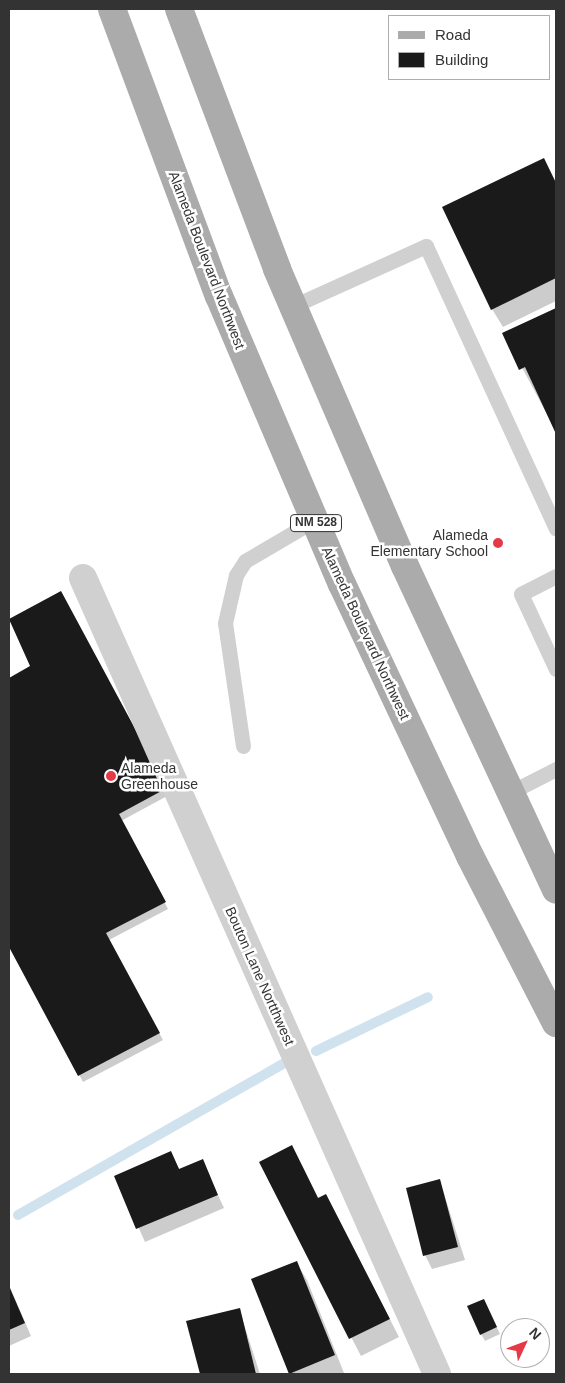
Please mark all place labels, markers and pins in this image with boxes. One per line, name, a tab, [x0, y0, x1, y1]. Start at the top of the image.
place label: Alameda Elementary School	[370, 527, 488, 560]
marker: Alameda Elementary School	[492, 537, 504, 549]
place label: Alameda Greenhouse	[121, 760, 198, 792]
marker: Alameda Greenhouse	[105, 770, 117, 782]

